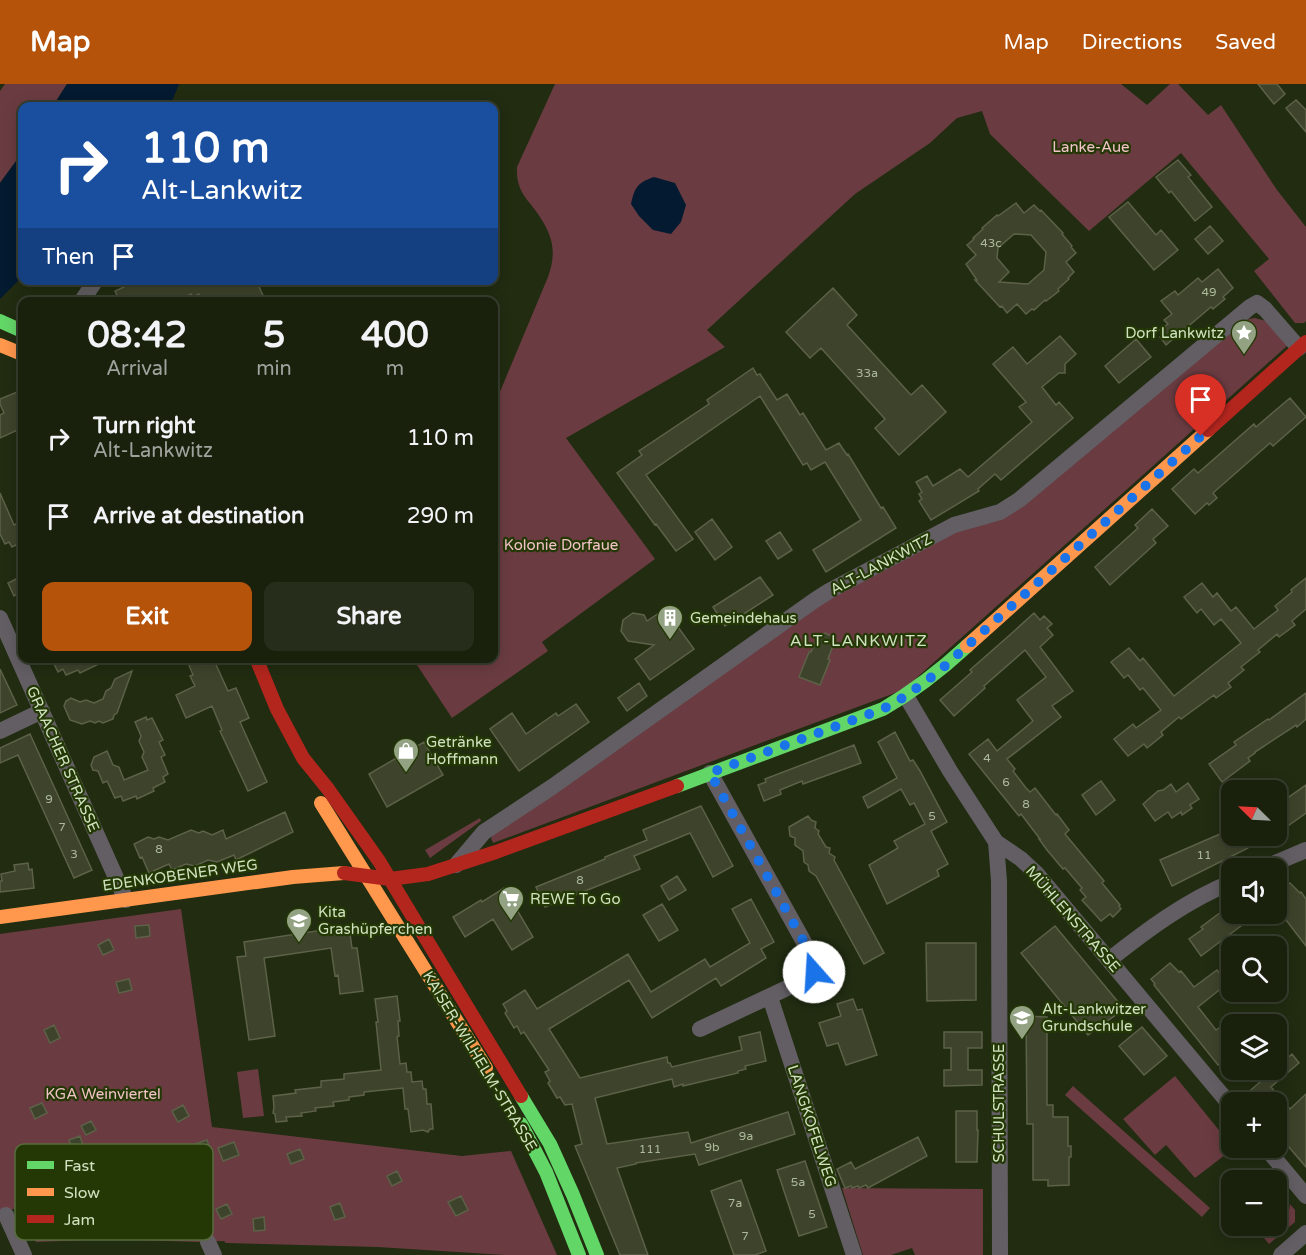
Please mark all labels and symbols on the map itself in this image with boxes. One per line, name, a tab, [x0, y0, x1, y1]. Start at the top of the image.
park label: Lanke-Aue	[1052, 138, 1130, 156]
house number: 43c	[980, 236, 1002, 250]
house number: 49	[1201, 285, 1217, 299]
place icon: Dorf Lankwitz	[1229, 318, 1259, 356]
place label: Dorf Lankwitz	[1125, 324, 1224, 342]
house number: 33a	[856, 366, 878, 380]
pin	[1175, 374, 1226, 436]
street label: ALT-LANKWITZ	[827, 530, 935, 598]
park label: Kolonie Dorfaue	[504, 536, 618, 554]
building icon: Gemeindehaus	[655, 603, 685, 641]
place label: Gemeindehaus	[690, 609, 797, 627]
district label: ALT-LANKWITZ	[790, 631, 928, 651]
street label: GRAACHER STRASSE	[23, 683, 103, 835]
place label: Getränke Hoffmann	[426, 733, 498, 768]
shop icon: Getränke Hoffmann	[391, 736, 421, 774]
house number: 4	[983, 751, 991, 765]
house number: 6	[1002, 775, 1010, 789]
north arrow	[1221, 780, 1287, 846]
house number: 9	[45, 792, 53, 806]
house number: 8	[1022, 797, 1030, 811]
house number: 5	[928, 809, 936, 823]
house number: 7	[58, 820, 66, 834]
house number: 8	[155, 842, 163, 856]
house number: 3	[70, 847, 78, 861]
house number: 11	[1196, 848, 1212, 862]
street label: EDENKOBENER WEG	[101, 855, 259, 895]
street label: MÜHLENSTRASSE	[1022, 862, 1124, 976]
house number: 8	[576, 873, 584, 887]
supermarket icon: REWE To Go	[496, 884, 526, 922]
place label: REWE To Go	[530, 890, 621, 908]
place label: Kita Grashüpferchen	[318, 903, 432, 938]
school or university icon: Kita Grashüpferchen	[284, 906, 314, 944]
position arrow	[782, 940, 846, 1004]
street label: KAISER-WILHELM-STRASSE	[419, 968, 541, 1154]
place label: Alt-Lankwitzer Grundschule	[1042, 1000, 1146, 1035]
school or university icon: Alt-Lankwitzer Grundschule	[1007, 1003, 1037, 1041]
street label: SCHULSTRASSE	[990, 1044, 1008, 1162]
street label: LANGKOFELWEG	[784, 1063, 840, 1189]
park label: KGA Weinviertel	[45, 1085, 161, 1103]
house number: 9a	[739, 1129, 753, 1143]
house number: 9b	[704, 1140, 720, 1154]
house number: 111	[639, 1142, 661, 1156]
legend	[15, 1144, 213, 1240]
text: Fast	[64, 1156, 95, 1176]
house number: 5a	[791, 1175, 805, 1189]
text: Slow	[64, 1183, 100, 1203]
house number: 7a	[728, 1196, 742, 1210]
house number: 5	[808, 1207, 816, 1221]
text: Jam	[64, 1210, 95, 1230]
house number: 7	[741, 1229, 749, 1243]

